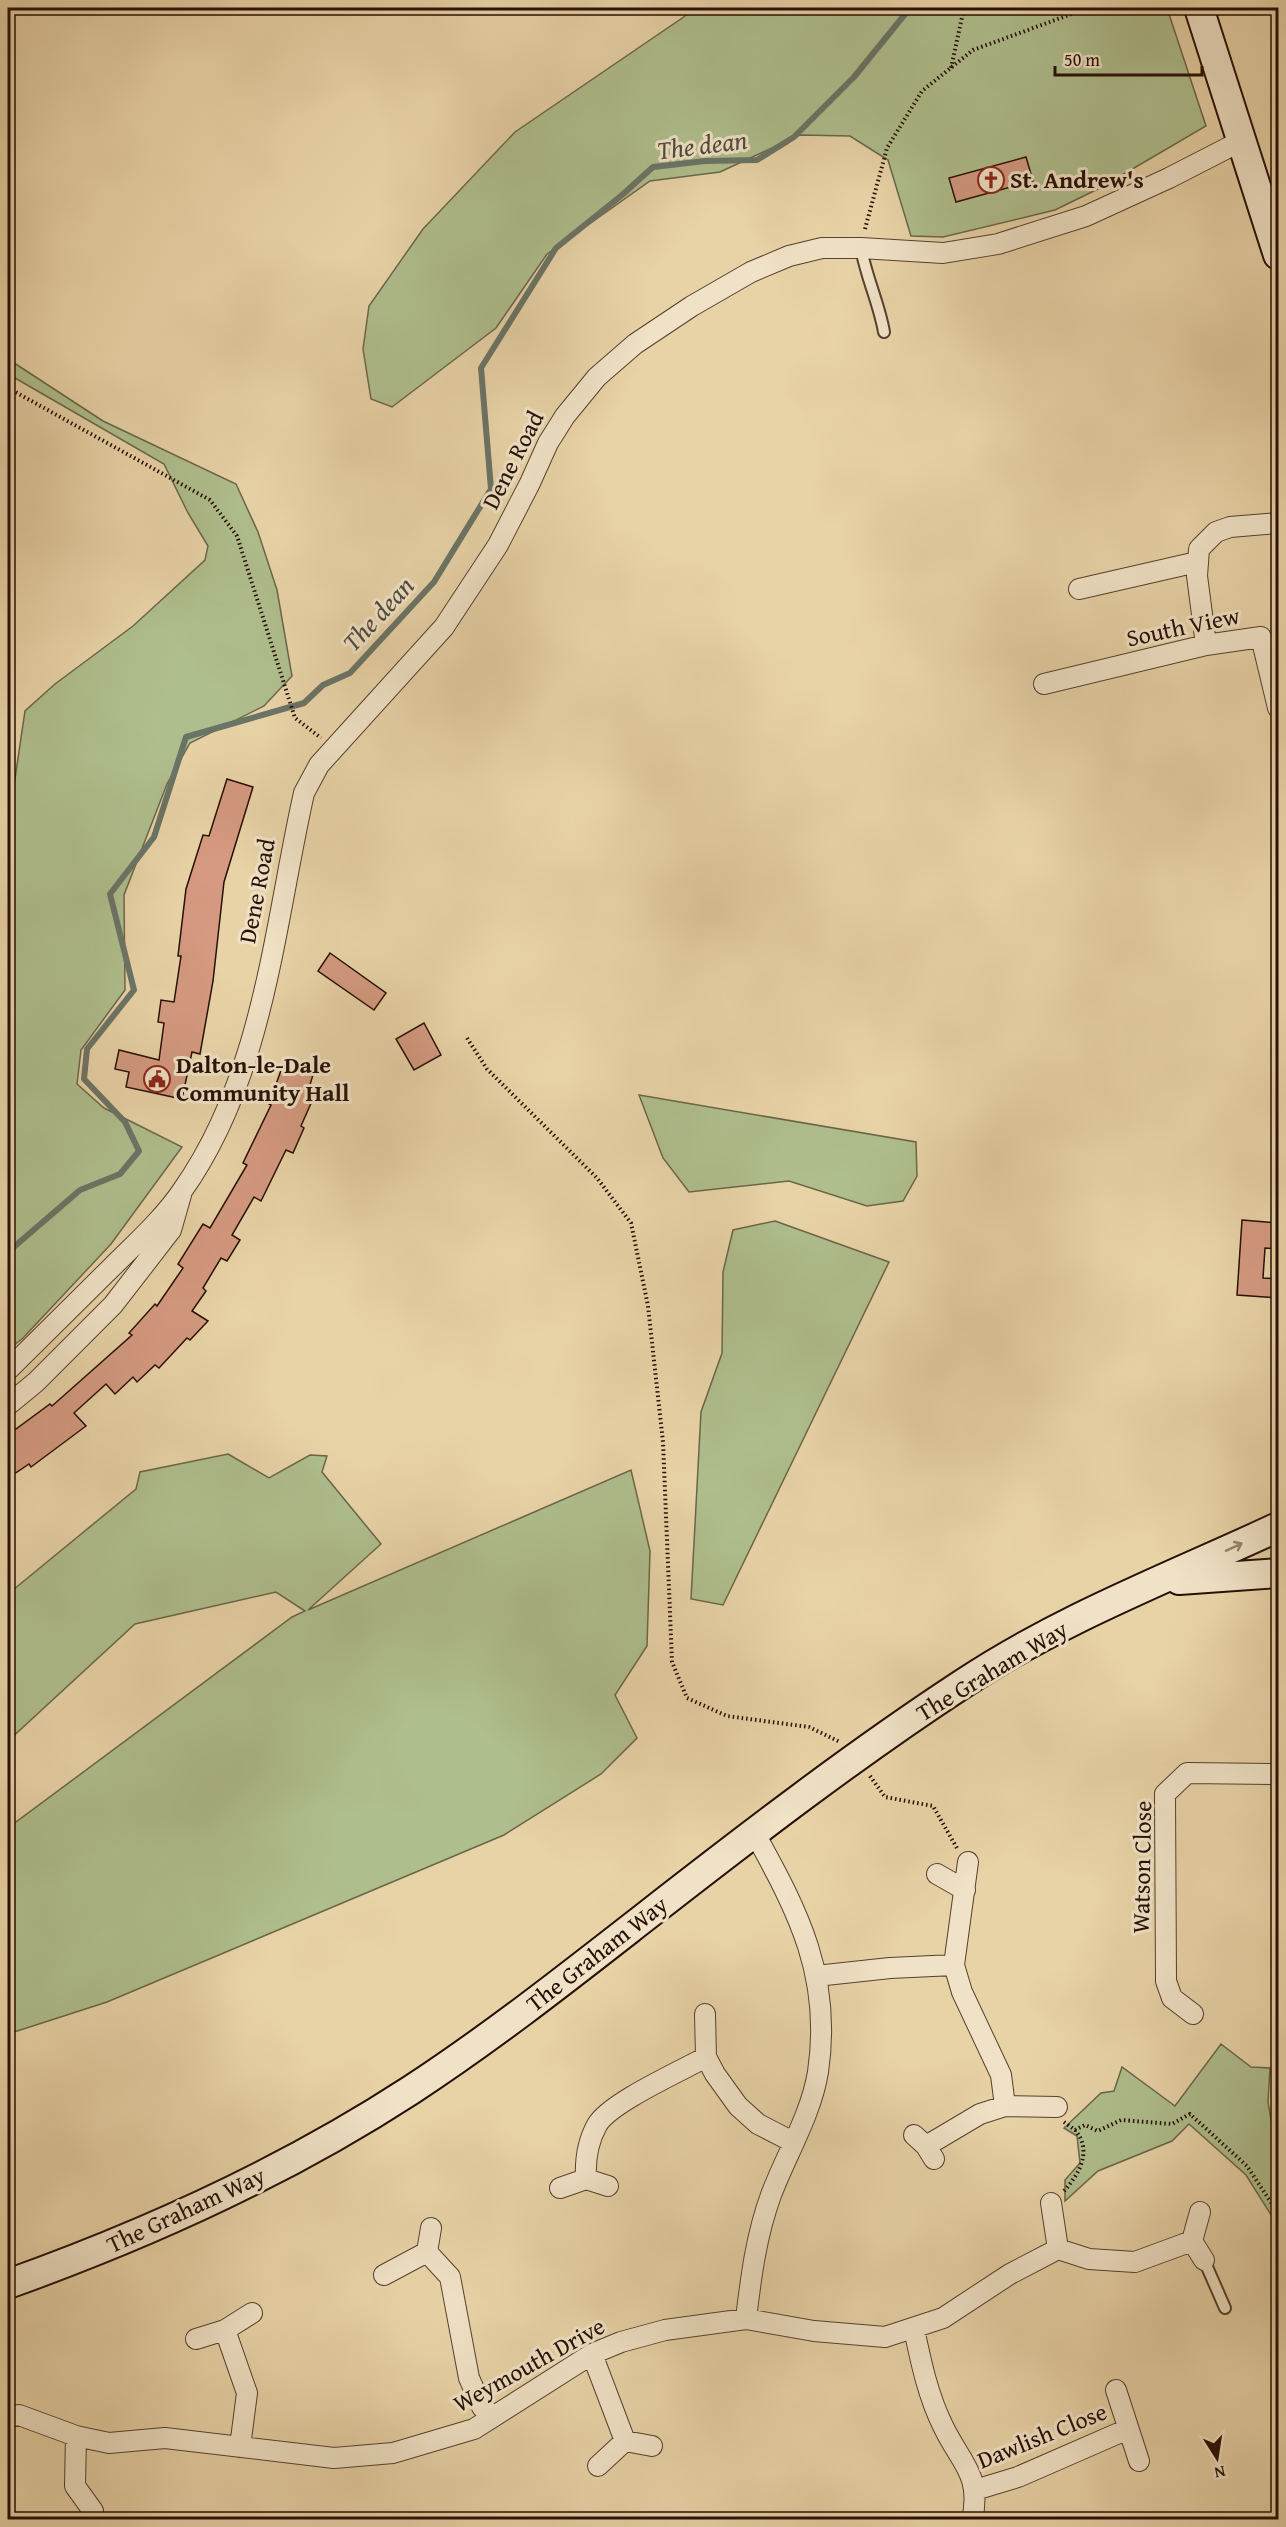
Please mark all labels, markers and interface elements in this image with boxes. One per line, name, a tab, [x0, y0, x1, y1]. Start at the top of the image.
scale bar	[1055, 39, 1202, 77]
text: 50 m	[1064, 46, 1100, 73]
water label: The dean	[655, 120, 749, 169]
place label: St. Andrew's	[1010, 162, 1144, 197]
church icon: St. Andrew's	[976, 165, 1006, 195]
street label: Dene Road	[473, 404, 552, 515]
water label: The dean	[332, 567, 423, 660]
street label: South View	[1123, 597, 1243, 656]
street label: Dene Road	[229, 835, 284, 946]
place label: Dalton-le-Dale Community Hall	[176, 1047, 350, 1110]
public building icon: Dalton-le-Dale Community Hall	[142, 1064, 172, 1094]
one-way arrow	[1225, 1541, 1243, 1553]
street label: The Graham Way	[909, 1611, 1074, 1730]
street label: Watson Close	[1123, 1800, 1160, 1934]
street label: The Graham Way	[519, 1887, 675, 2020]
street label: The Graham Way	[101, 2158, 271, 2262]
street label: Weymouth Drive	[447, 2308, 611, 2421]
street label: Dawlish Close	[972, 2394, 1112, 2477]
north arrow	[1187, 2428, 1247, 2488]
text: N	[1212, 2460, 1228, 2486]

